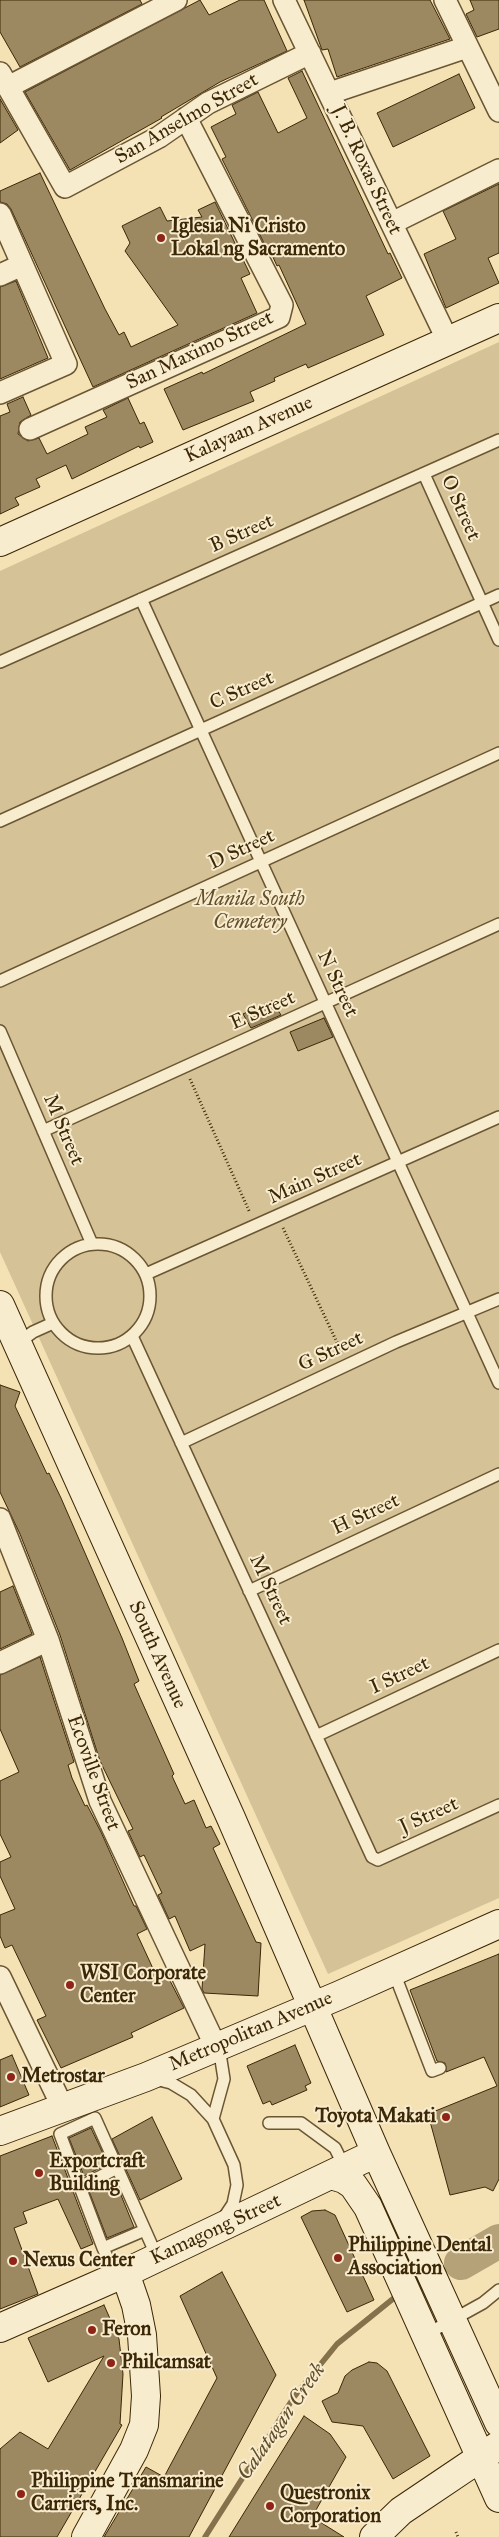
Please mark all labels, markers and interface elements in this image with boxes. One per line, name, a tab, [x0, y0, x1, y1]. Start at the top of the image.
street label: San Anselmo Street	[111, 68, 263, 170]
street label: J. B. Roxas Street	[326, 101, 406, 239]
place label: Iglesia Ni Cristo Lokal ng Sacramento	[171, 215, 345, 262]
marker: Iglesia Ni Cristo Lokal ng Sacramento	[155, 232, 167, 244]
street label: San Maximo Street	[123, 306, 277, 396]
street label: Kalayaan Avenue	[181, 391, 317, 469]
street label: O Street	[435, 471, 485, 545]
street label: B Street	[206, 509, 278, 559]
street label: C Street	[206, 666, 278, 716]
street label: D Street	[205, 824, 279, 876]
park label: Manila South Cemetery	[195, 888, 305, 935]
street label: N Street	[311, 947, 363, 1021]
street label: E Street	[227, 986, 299, 1036]
street label: M Street	[37, 1091, 89, 1169]
street label: Main Street	[265, 1148, 365, 1210]
street label: G Street	[295, 1327, 367, 1377]
street label: H Street	[329, 1489, 403, 1541]
street label: M Street	[243, 1551, 297, 1629]
street label: South Avenue	[123, 1598, 191, 1712]
street label: I Street	[367, 1652, 433, 1700]
street label: Ecoville Street	[61, 1712, 125, 1834]
street label: J Street	[396, 1792, 462, 1840]
place label: WSI Corporate Center	[80, 1962, 206, 2009]
marker: WSI Corporate Center	[64, 1979, 76, 1991]
street label: Metropolitan Avenue	[166, 1987, 336, 2077]
place label: Metrostar	[21, 2065, 105, 2089]
marker: Metrostar	[5, 2071, 17, 2083]
place label: Toyota Makati	[315, 2105, 436, 2129]
marker: Toyota Makati	[440, 2111, 452, 2123]
place label: Exportcraft Building	[49, 2150, 145, 2197]
marker: Exportcraft Building	[33, 2167, 45, 2179]
street label: Kamagong Street	[147, 2189, 285, 2271]
place label: Philippine Dental Association	[348, 2234, 492, 2281]
place label: Nexus Center	[23, 2249, 135, 2273]
marker: Philippine Dental Association	[332, 2252, 344, 2264]
marker: Nexus Center	[7, 2255, 19, 2267]
place label: Feron	[102, 2318, 151, 2342]
marker: Feron	[86, 2324, 98, 2336]
place label: Philcamsat	[121, 2351, 211, 2375]
marker: Philcamsat	[105, 2357, 117, 2369]
water label: Calatagan Creek	[232, 2359, 332, 2485]
place label: Philippine Transmarine Carriers, Inc.	[31, 2470, 224, 2517]
place label: Questronix Corporation	[280, 2482, 381, 2529]
marker: Philippine Transmarine Carriers, Inc.	[15, 2488, 27, 2500]
marker: Questronix Corporation	[264, 2500, 276, 2512]

